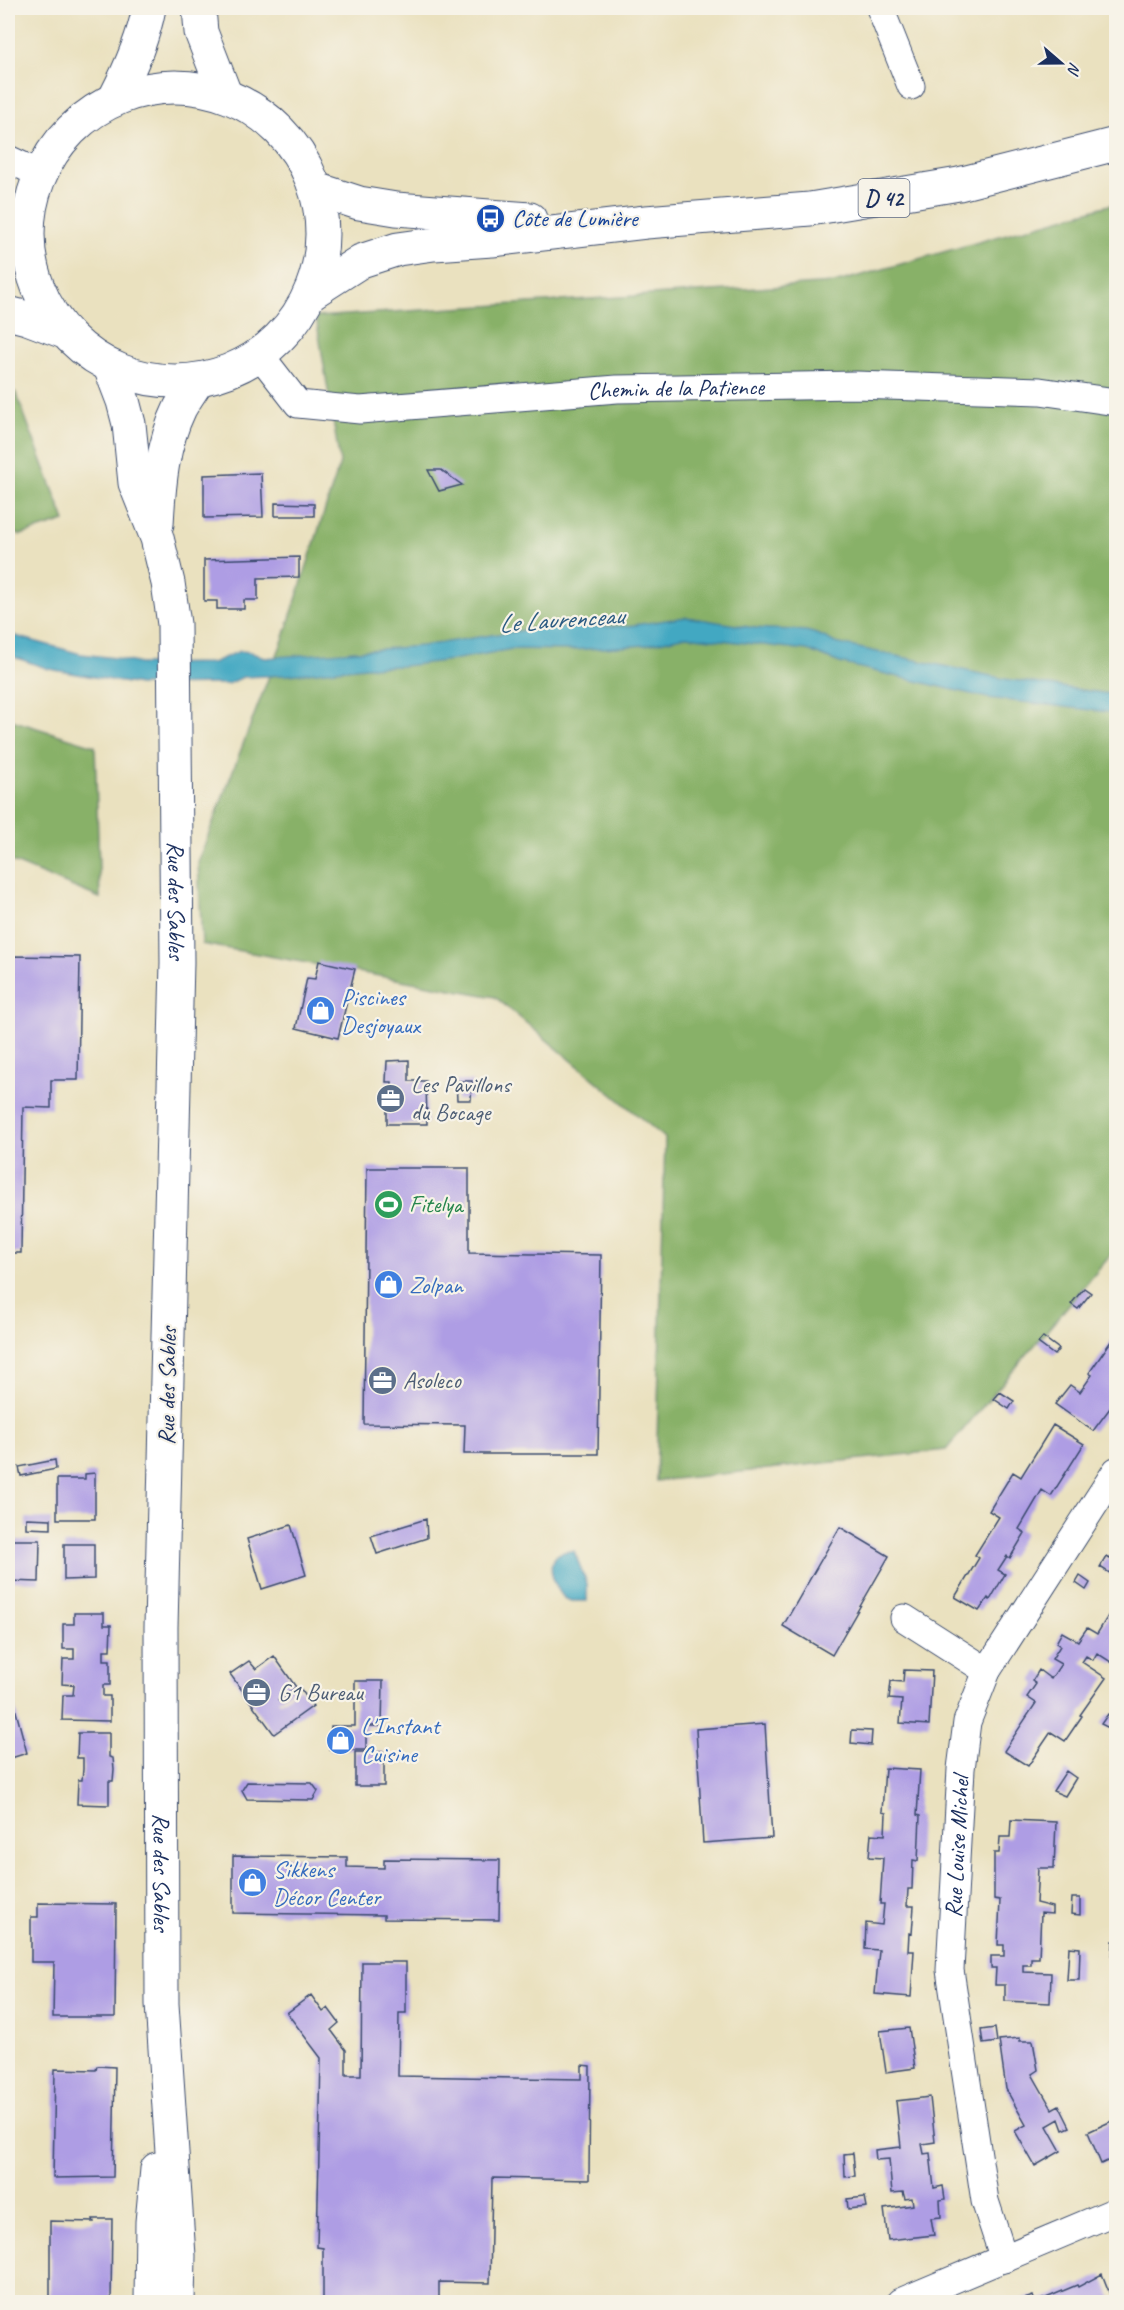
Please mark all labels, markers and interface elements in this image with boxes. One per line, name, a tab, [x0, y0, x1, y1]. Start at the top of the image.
north arrow	[1031, 33, 1091, 93]
text: N	[1062, 60, 1085, 79]
road number: D 42	[858, 179, 910, 217]
bus stop icon: Côte de Lumière	[475, 202, 507, 234]
place label: Côte de Lumière	[512, 203, 640, 233]
street label: Chemin de la Patience	[587, 372, 766, 406]
water label: Le Laurenceau	[498, 598, 629, 640]
street label: Rue des Sables	[161, 841, 192, 962]
place label: Piscines Desjoyaux	[341, 982, 422, 1040]
shop icon: Piscines Desjoyaux	[304, 995, 336, 1027]
place label: Les Pavillons du Bocage	[411, 1069, 512, 1127]
office icon: Les Pavillons du Bocage	[374, 1082, 406, 1114]
sports icon: Fitelya	[372, 1188, 404, 1220]
place label: Fitelya	[409, 1189, 465, 1219]
shop icon: Zolpan	[372, 1269, 404, 1301]
place label: Zolpan	[409, 1270, 464, 1300]
street label: Rue des Sables	[151, 1325, 183, 1445]
office icon: Asoleco	[366, 1364, 398, 1396]
place label: Asoleco	[403, 1365, 462, 1395]
office icon: G1 Bureau	[241, 1676, 273, 1708]
place label: G1 Bureau	[278, 1677, 365, 1707]
place label: L'Instant Cuisine	[361, 1711, 442, 1769]
shop icon: L'Instant Cuisine	[324, 1724, 356, 1756]
street label: Rue Louise Michel	[938, 1771, 976, 1918]
street label: Rue des Sables	[146, 1813, 177, 1933]
place label: Sikkens Décor Center	[273, 1854, 383, 1912]
shop icon: Sikkens Décor Center	[236, 1867, 268, 1899]

